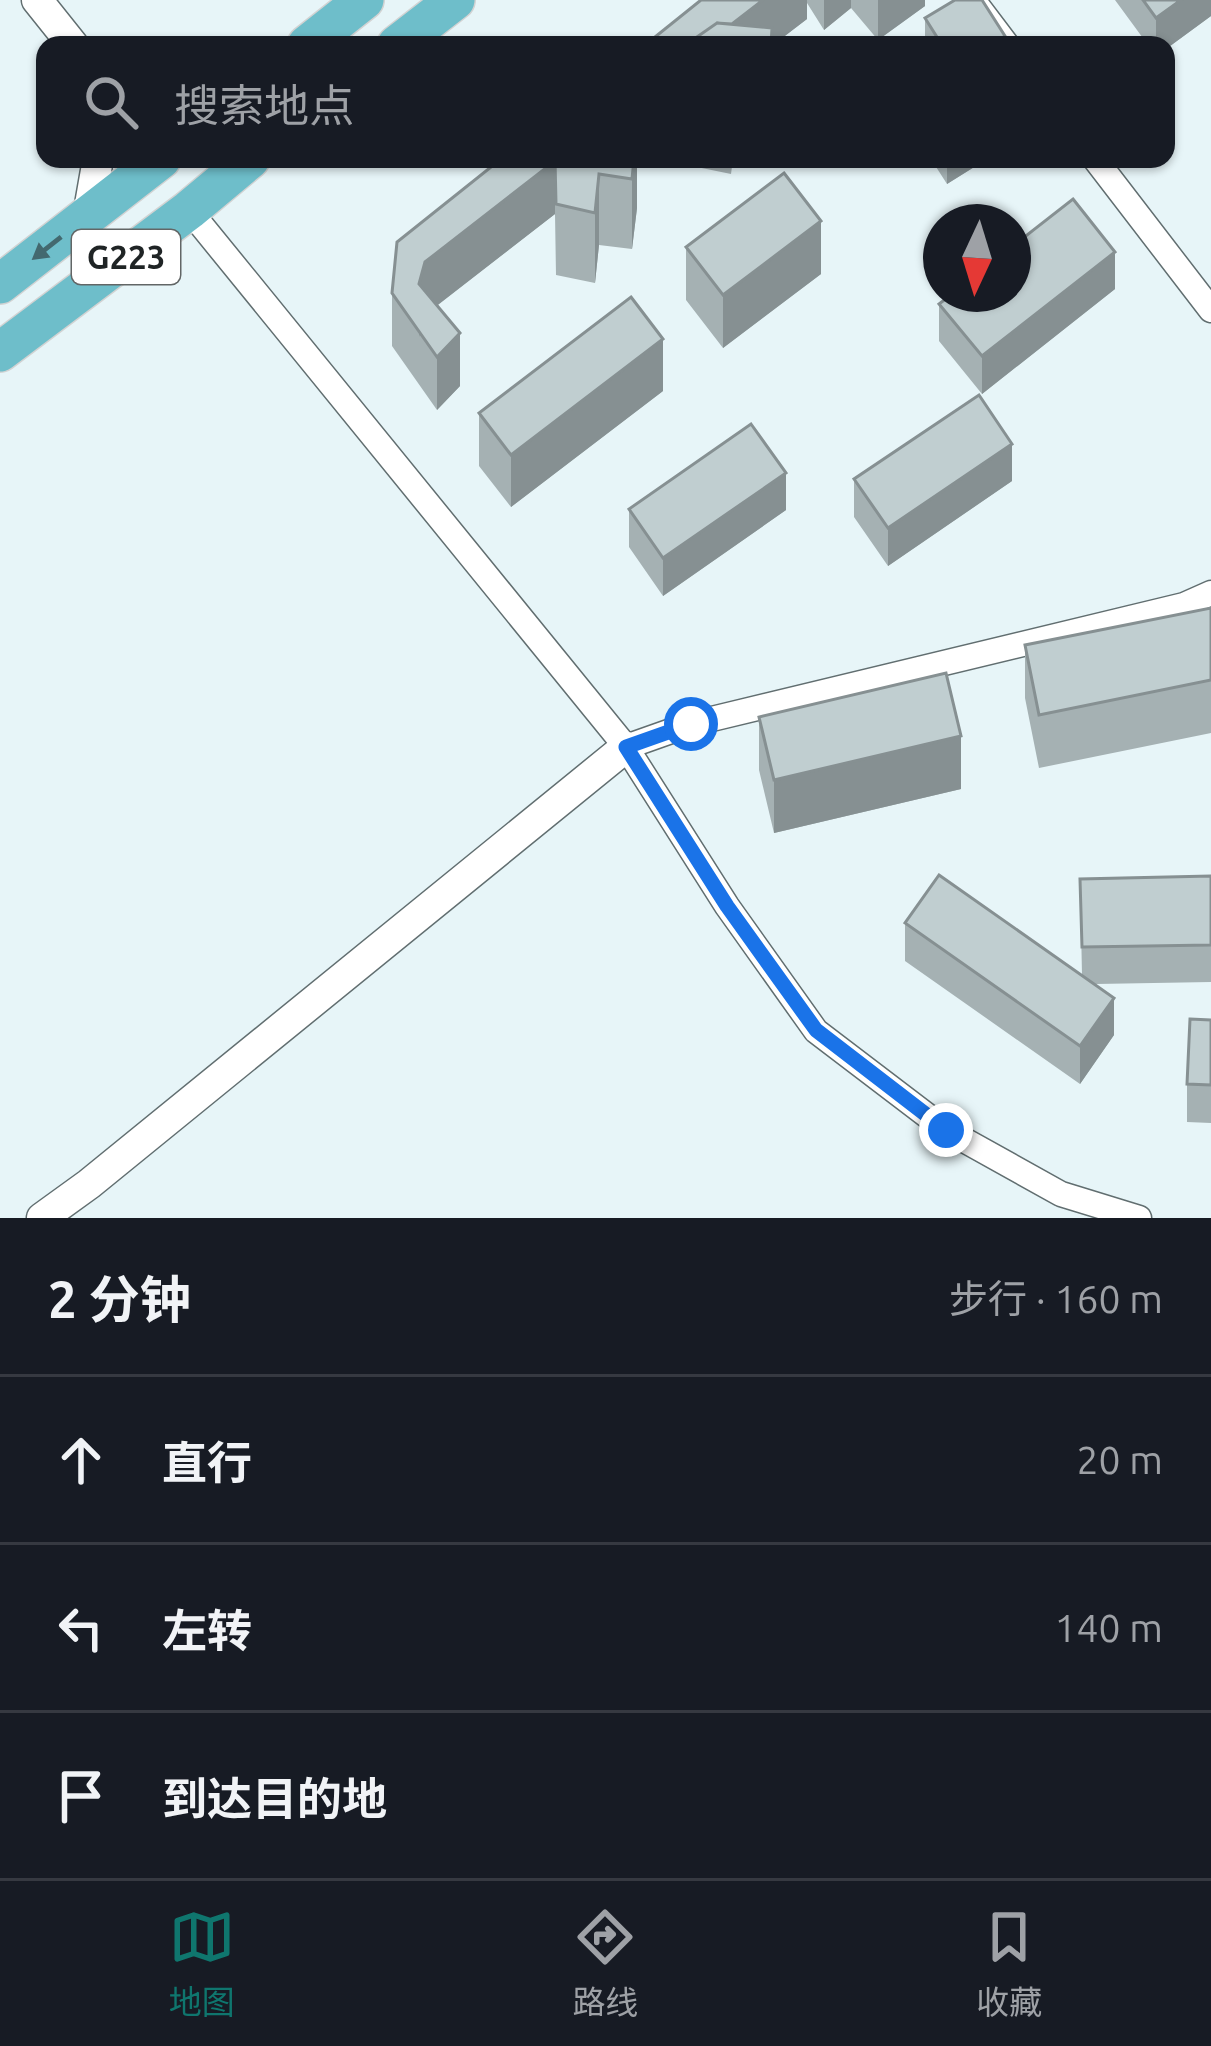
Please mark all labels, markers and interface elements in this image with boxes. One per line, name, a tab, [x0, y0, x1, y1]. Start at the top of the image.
search box	[36, 36, 1175, 168]
icon: search	[78, 69, 144, 135]
text: 搜索地点	[174, 80, 354, 131]
north arrow	[923, 204, 1031, 312]
road number: G223	[72, 230, 180, 284]
one-way arrow	[32, 235, 63, 259]
route start	[664, 697, 718, 751]
route end	[919, 1103, 973, 1157]
text: 2 分钟	[48, 1270, 191, 1328]
text: 步行 · 160 m	[949, 1277, 1163, 1320]
icon: ahead	[48, 1427, 114, 1493]
text: 直行	[162, 1437, 252, 1488]
text: 20 m	[1076, 1438, 1163, 1481]
icon: left	[48, 1595, 114, 1661]
text: 左转	[162, 1605, 252, 1656]
text: 140 m	[1054, 1606, 1163, 1649]
icon: arrive	[48, 1763, 114, 1829]
text: 到达目的地	[162, 1773, 387, 1824]
tab: 地图	[169, 1904, 235, 2024]
tab: 路线	[572, 1904, 638, 2024]
tab: 收藏	[976, 1904, 1042, 2024]

